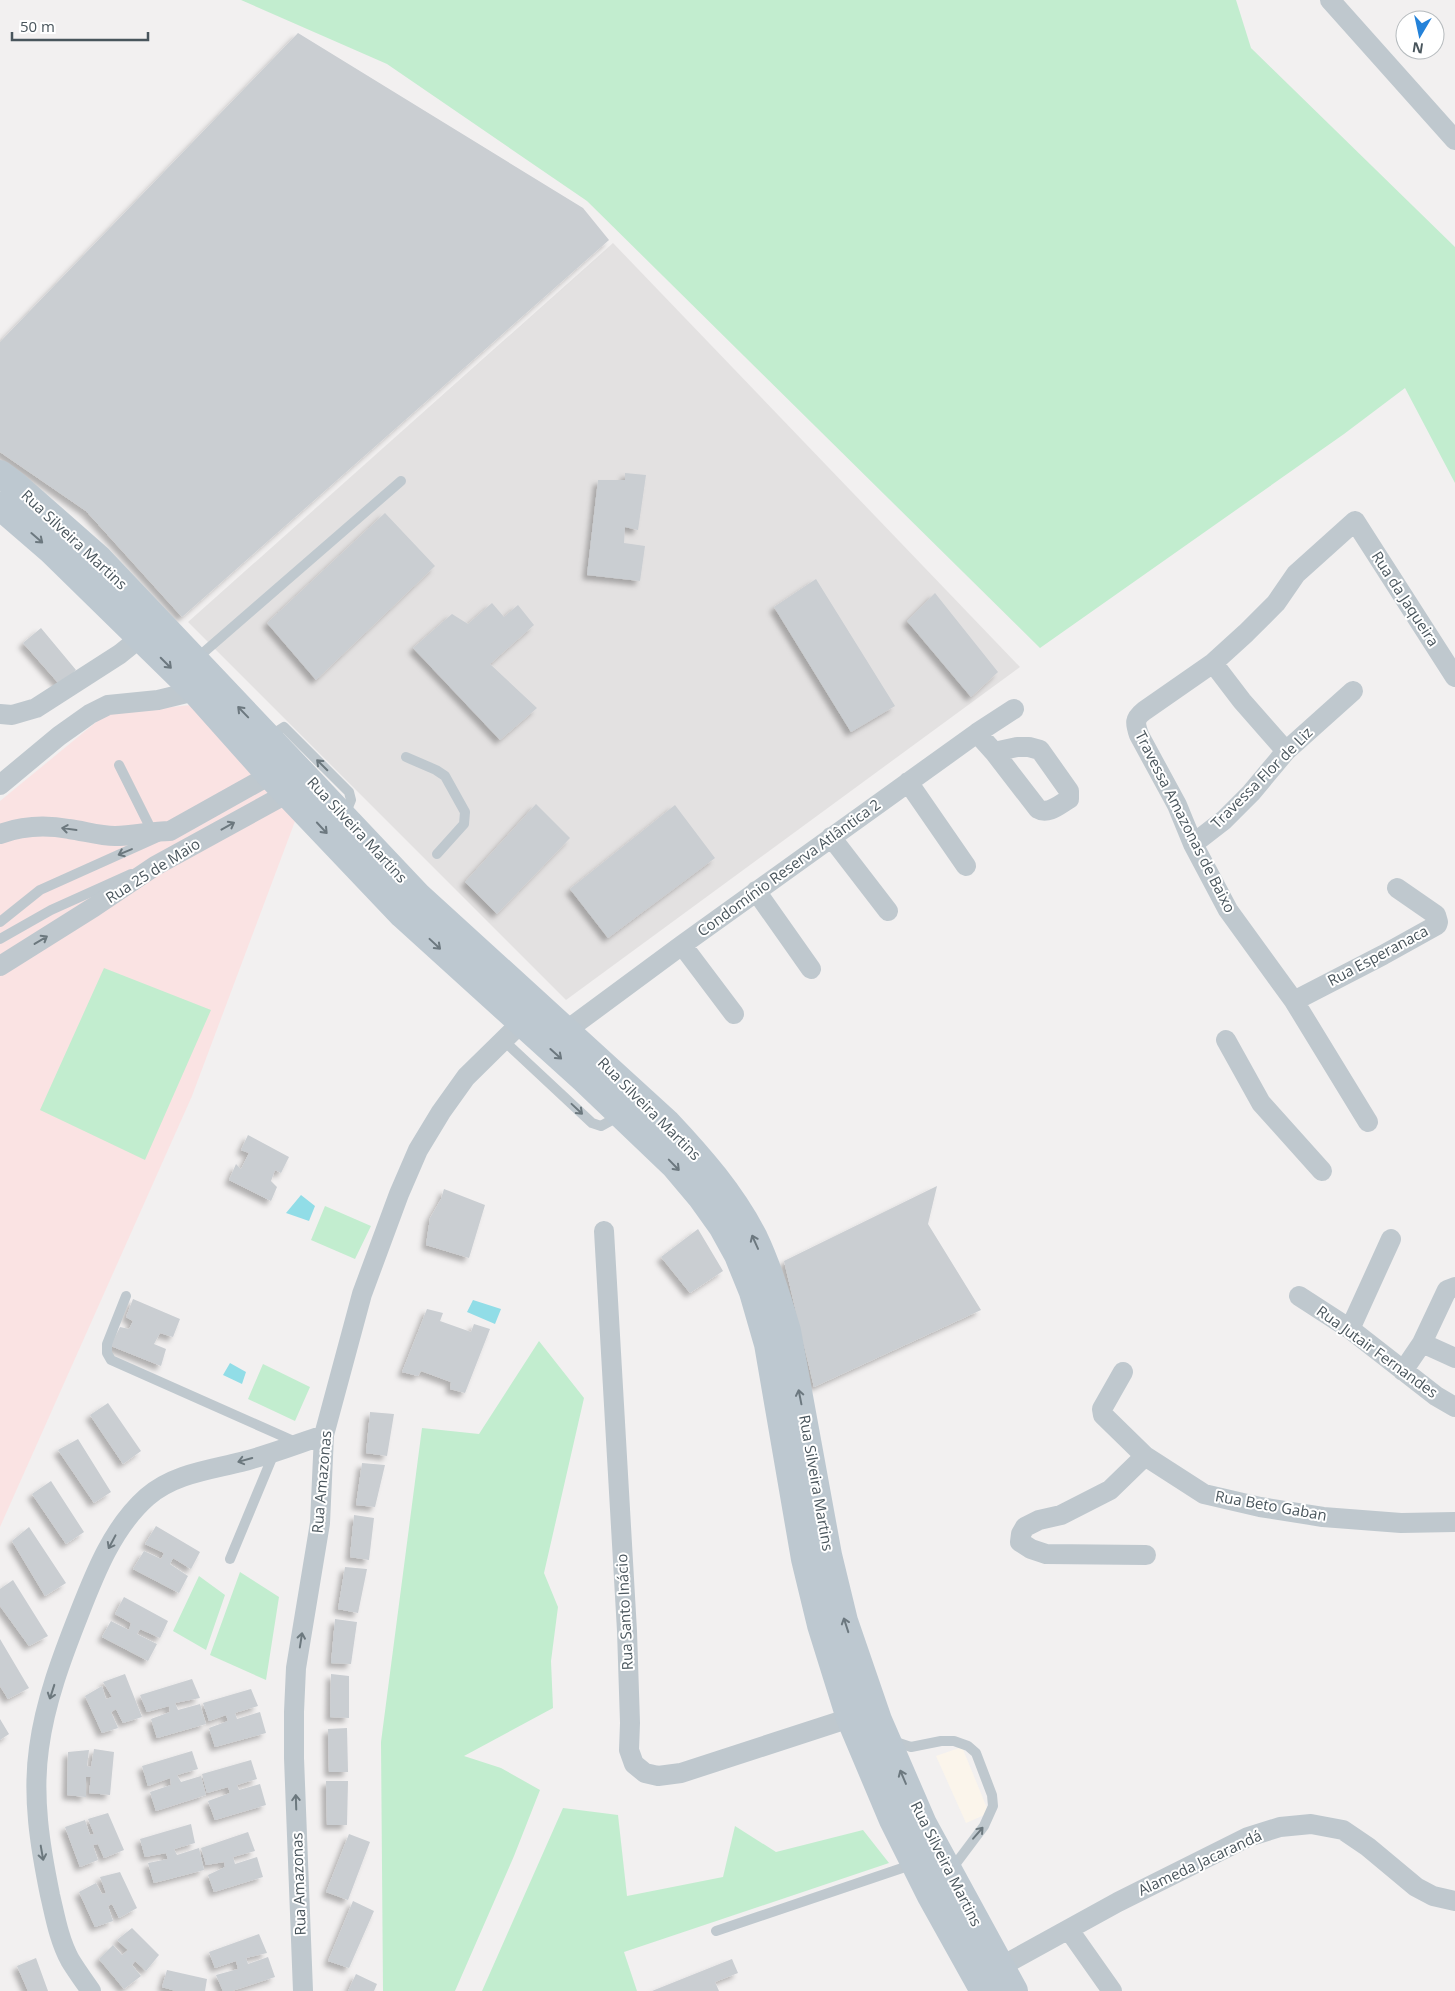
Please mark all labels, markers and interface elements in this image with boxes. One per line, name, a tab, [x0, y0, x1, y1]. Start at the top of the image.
scale bar	[12, 10, 149, 42]
north arrow	[1395, 10, 1445, 60]
text: 50 m	[20, 16, 55, 36]
text: N	[1411, 38, 1425, 59]
street label: Rua Silveira Martins	[17, 485, 132, 594]
one-way arrow	[30, 532, 43, 543]
street label: Rua da Jaqueira	[1368, 547, 1444, 650]
one-way arrow	[160, 657, 172, 669]
one-way arrow	[237, 705, 249, 718]
street label: Travessa Flor de Liz	[1206, 722, 1316, 832]
street label: Travessa Amazonas de Baixo	[1131, 727, 1241, 916]
one-way arrow	[316, 759, 328, 771]
street label: Rua Silveira Martins	[303, 772, 412, 887]
street label: Condomínio Reserva Atlântica 2	[693, 794, 884, 940]
one-way arrow	[221, 821, 236, 831]
one-way arrow	[316, 822, 328, 835]
one-way arrow	[62, 824, 78, 834]
street label: Rua 25 de Maio	[101, 833, 204, 907]
one-way arrow	[118, 847, 133, 857]
street label: Rua Esperanaca	[1324, 920, 1431, 990]
one-way arrow	[33, 934, 47, 944]
one-way arrow	[429, 938, 442, 950]
one-way arrow	[549, 1048, 562, 1060]
street label: Rua Silveira Martins	[594, 1052, 706, 1164]
one-way arrow	[571, 1103, 583, 1115]
one-way arrow	[668, 1159, 680, 1172]
one-way arrow	[749, 1235, 759, 1250]
street label: Rua Jutair Fernandes	[1313, 1300, 1442, 1402]
one-way arrow	[795, 1389, 805, 1405]
street label: Rua Silveira Martins	[795, 1413, 839, 1553]
street label: Rua Amazonas	[307, 1430, 335, 1534]
one-way arrow	[237, 1456, 253, 1466]
street label: Rua Beto Gaban	[1214, 1485, 1329, 1525]
one-way arrow	[107, 1534, 116, 1549]
street label: Rua Santo Inácio	[611, 1553, 637, 1671]
one-way arrow	[841, 1617, 850, 1633]
one-way arrow	[296, 1633, 306, 1649]
one-way arrow	[46, 1684, 56, 1700]
one-way arrow	[897, 1770, 907, 1785]
one-way arrow	[291, 1795, 301, 1811]
street label: Rua Silveira Martins	[907, 1798, 987, 1930]
street label: Alameda Jacarandá	[1134, 1825, 1265, 1900]
one-way arrow	[972, 1827, 984, 1840]
street label: Rua Amazonas	[286, 1832, 310, 1936]
one-way arrow	[38, 1844, 48, 1860]

